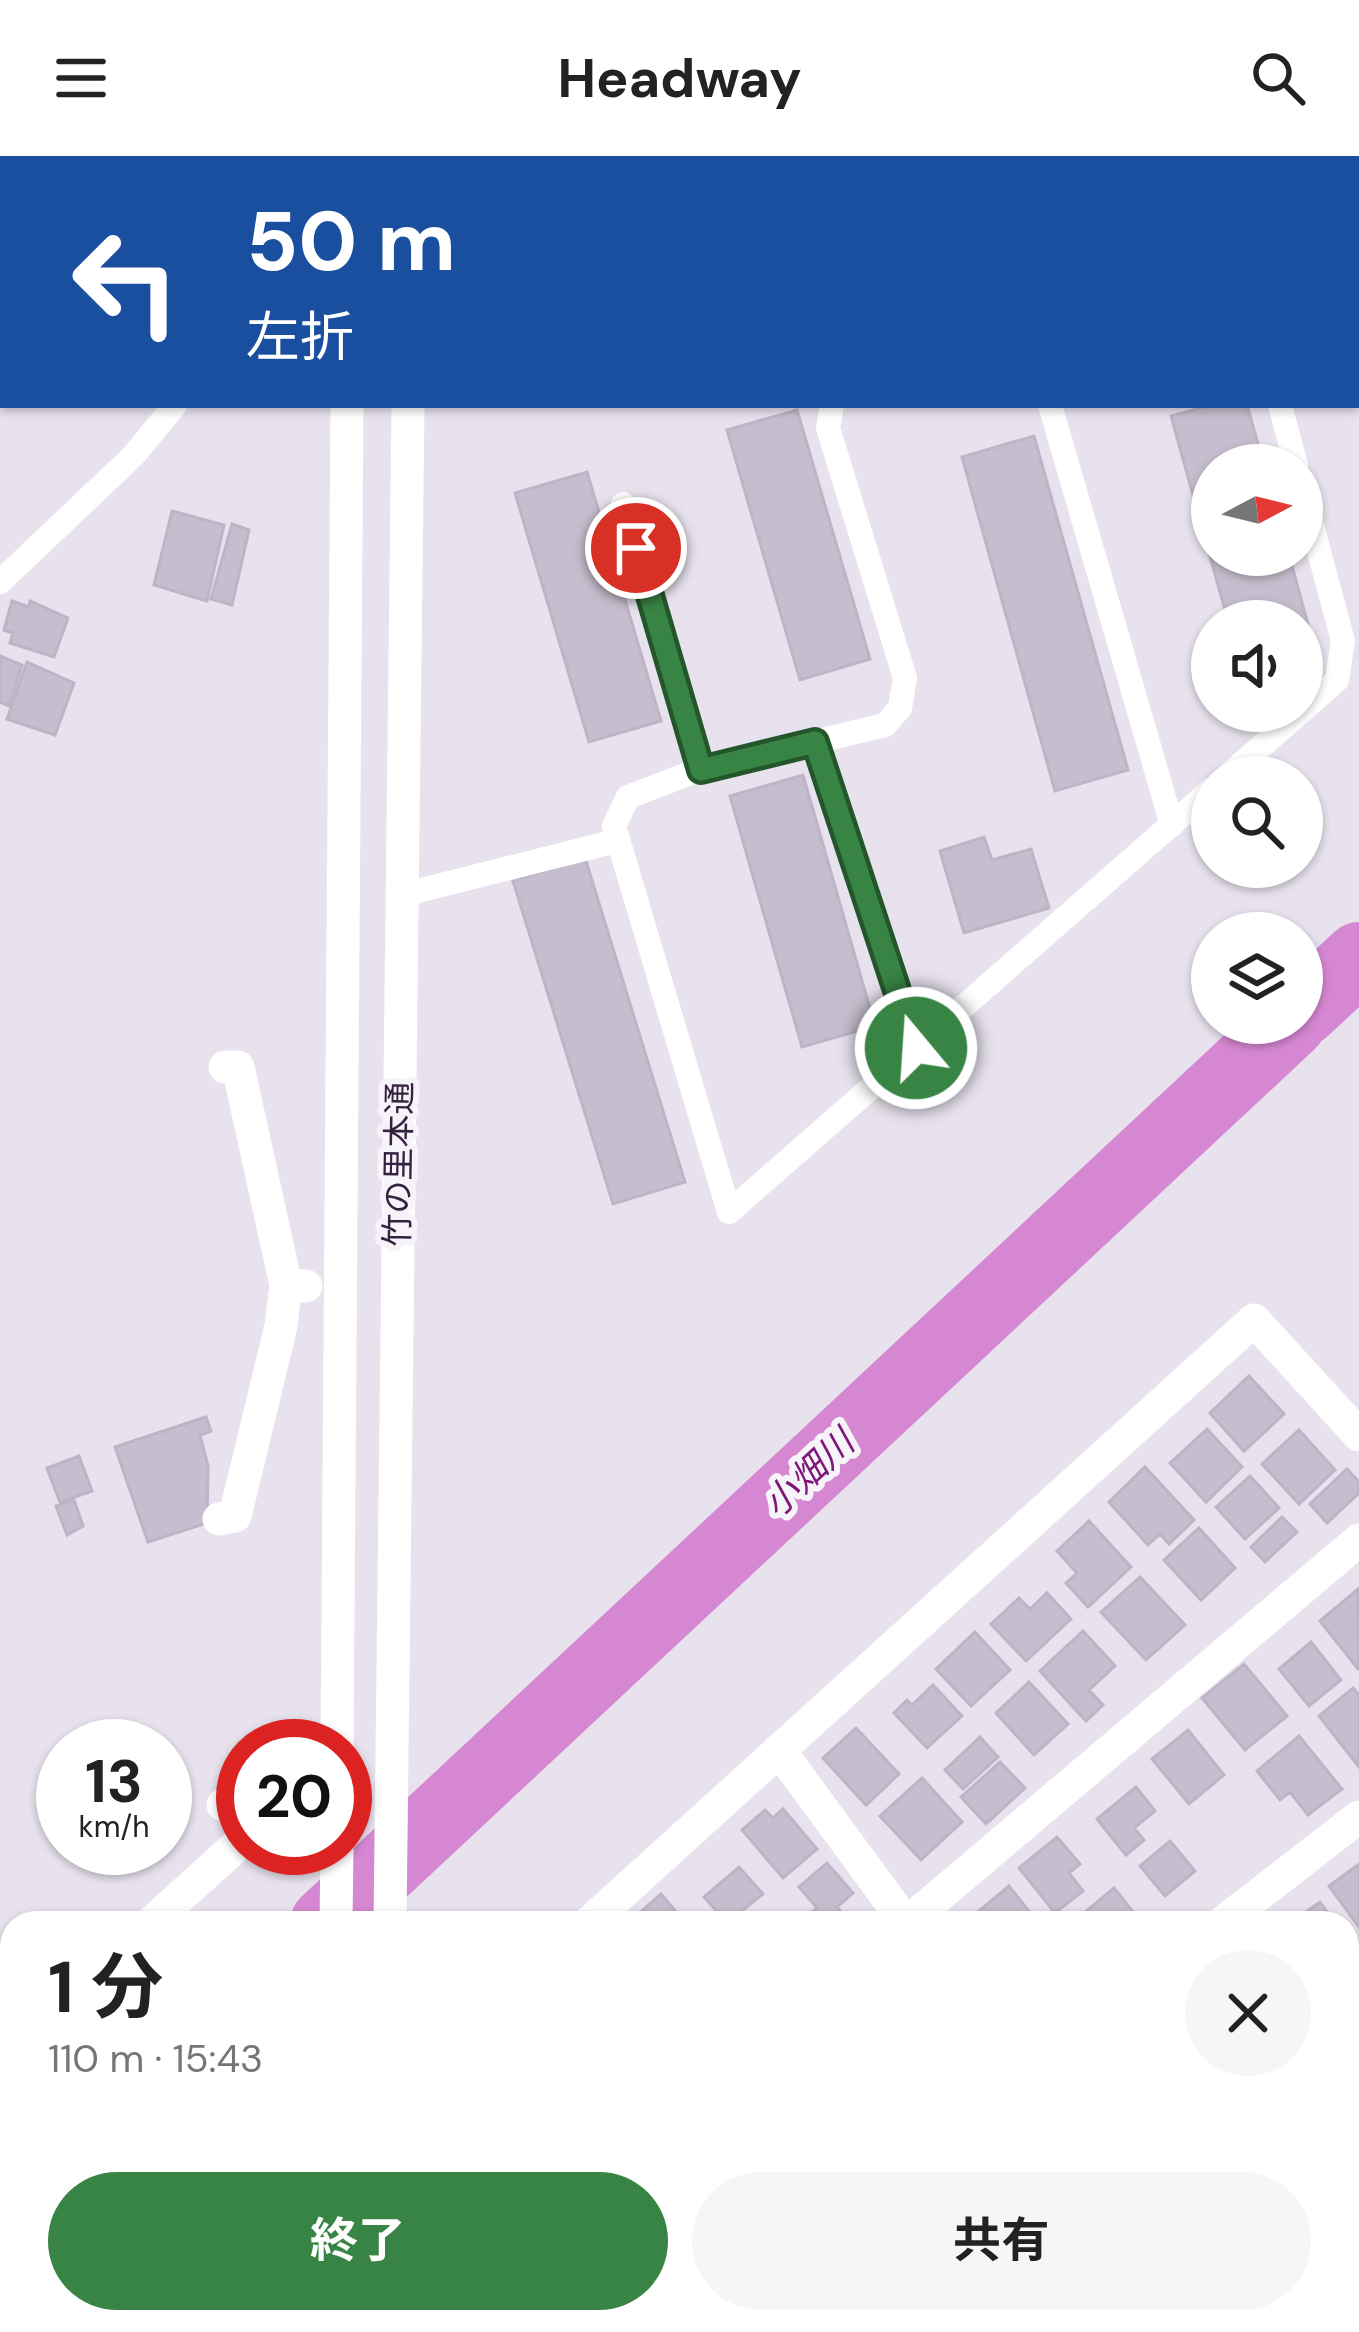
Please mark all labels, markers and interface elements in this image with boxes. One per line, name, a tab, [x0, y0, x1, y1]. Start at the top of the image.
text: Headway	[557, 43, 802, 114]
icon: menu	[48, 45, 114, 111]
icon: search	[1245, 45, 1311, 111]
text: 50 m	[246, 187, 456, 296]
icon: left	[48, 204, 204, 360]
text: 左折	[246, 302, 354, 373]
north arrow	[1191, 444, 1323, 576]
map controls	[1191, 444, 1323, 1044]
pin	[585, 497, 687, 599]
icon: arrive	[603, 515, 669, 581]
button: sound	[1191, 600, 1323, 732]
button: search	[1191, 756, 1323, 888]
button: layers	[1191, 912, 1323, 1044]
position arrow	[853, 985, 979, 1111]
street label: 竹の里本通	[376, 1081, 421, 1247]
water label: 小畑川	[753, 1417, 867, 1527]
speed limit sign: 20	[216, 1719, 372, 1875]
text: 13	[85, 1742, 143, 1821]
text: km/h	[79, 1807, 149, 1846]
text: 1 分	[48, 1941, 163, 2034]
button: close	[1185, 1950, 1311, 2076]
text: 110 m · 15:43	[48, 2033, 263, 2084]
button: 終了	[48, 2172, 668, 2310]
button: 共有	[692, 2172, 1311, 2310]

